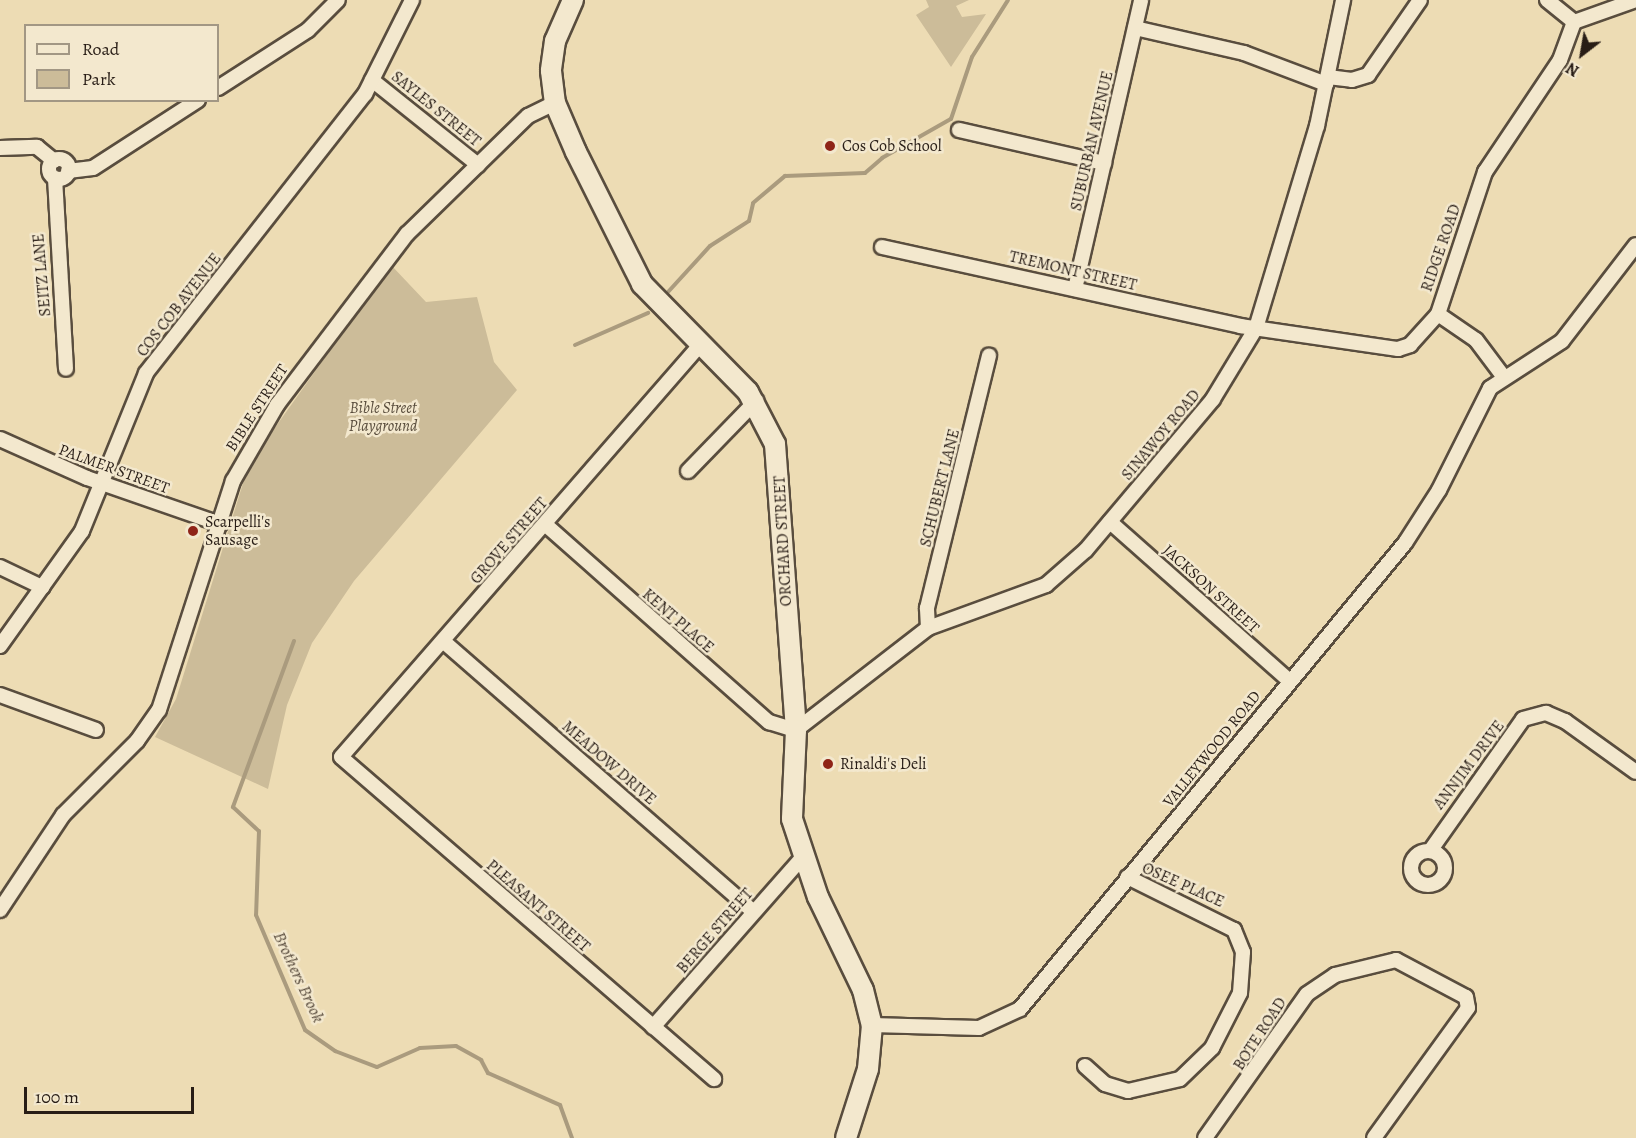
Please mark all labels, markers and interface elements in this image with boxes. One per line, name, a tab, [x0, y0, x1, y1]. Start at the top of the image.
legend	[24, 24, 219, 102]
north arrow	[1552, 24, 1612, 84]
text: Road	[82, 37, 119, 61]
text: N	[1562, 57, 1583, 82]
text: Park	[82, 67, 116, 91]
street label: SAYLES STREET	[387, 67, 485, 151]
street label: SUBURBAN AVENUE	[1067, 69, 1117, 213]
place label: Cos Cob School	[842, 136, 942, 156]
marker: Cos Cob School	[823, 139, 837, 153]
street label: RIDGE ROAD	[1417, 202, 1465, 294]
street label: SEITZ LANE	[29, 233, 55, 317]
street label: TREMONT STREET	[1007, 247, 1139, 295]
street label: COS COB AVENUE	[133, 249, 225, 361]
street label: BIBLE STREET	[222, 361, 292, 455]
street label: SINAWOY ROAD	[1118, 386, 1204, 484]
park label: Bible Street Playground	[349, 398, 417, 436]
street label: SCHUBERT LANE	[916, 427, 964, 549]
street label: PALMER STREET	[56, 440, 172, 498]
street label: ORCHARD STREET	[770, 475, 796, 607]
street label: GROVE STREET	[466, 494, 552, 588]
place label: Scarpelli's Sausage	[205, 512, 271, 550]
marker: Scarpelli's Sausage	[186, 524, 200, 538]
street label: JACKSON STREET	[1159, 541, 1263, 637]
street label: KENT PLACE	[638, 585, 718, 657]
street label: VALLEYWOOD ROAD	[1159, 687, 1265, 811]
street label: MEADOW DRIVE	[558, 717, 660, 809]
street label: ANNJIM DRIVE	[1429, 717, 1509, 813]
place label: Rinaldi's Deli	[840, 754, 927, 774]
marker: Rinaldi's Deli	[821, 757, 835, 771]
street label: PLEASANT STREET	[482, 856, 594, 956]
street label: OSEE PLACE	[1139, 858, 1227, 912]
street label: BERGE STREET	[673, 884, 757, 978]
water label: Brothers Brook	[269, 928, 329, 1026]
street label: BOTE ROAD	[1229, 994, 1291, 1074]
scale bar	[27, 1075, 196, 1113]
text: 100 m	[35, 1085, 79, 1109]

